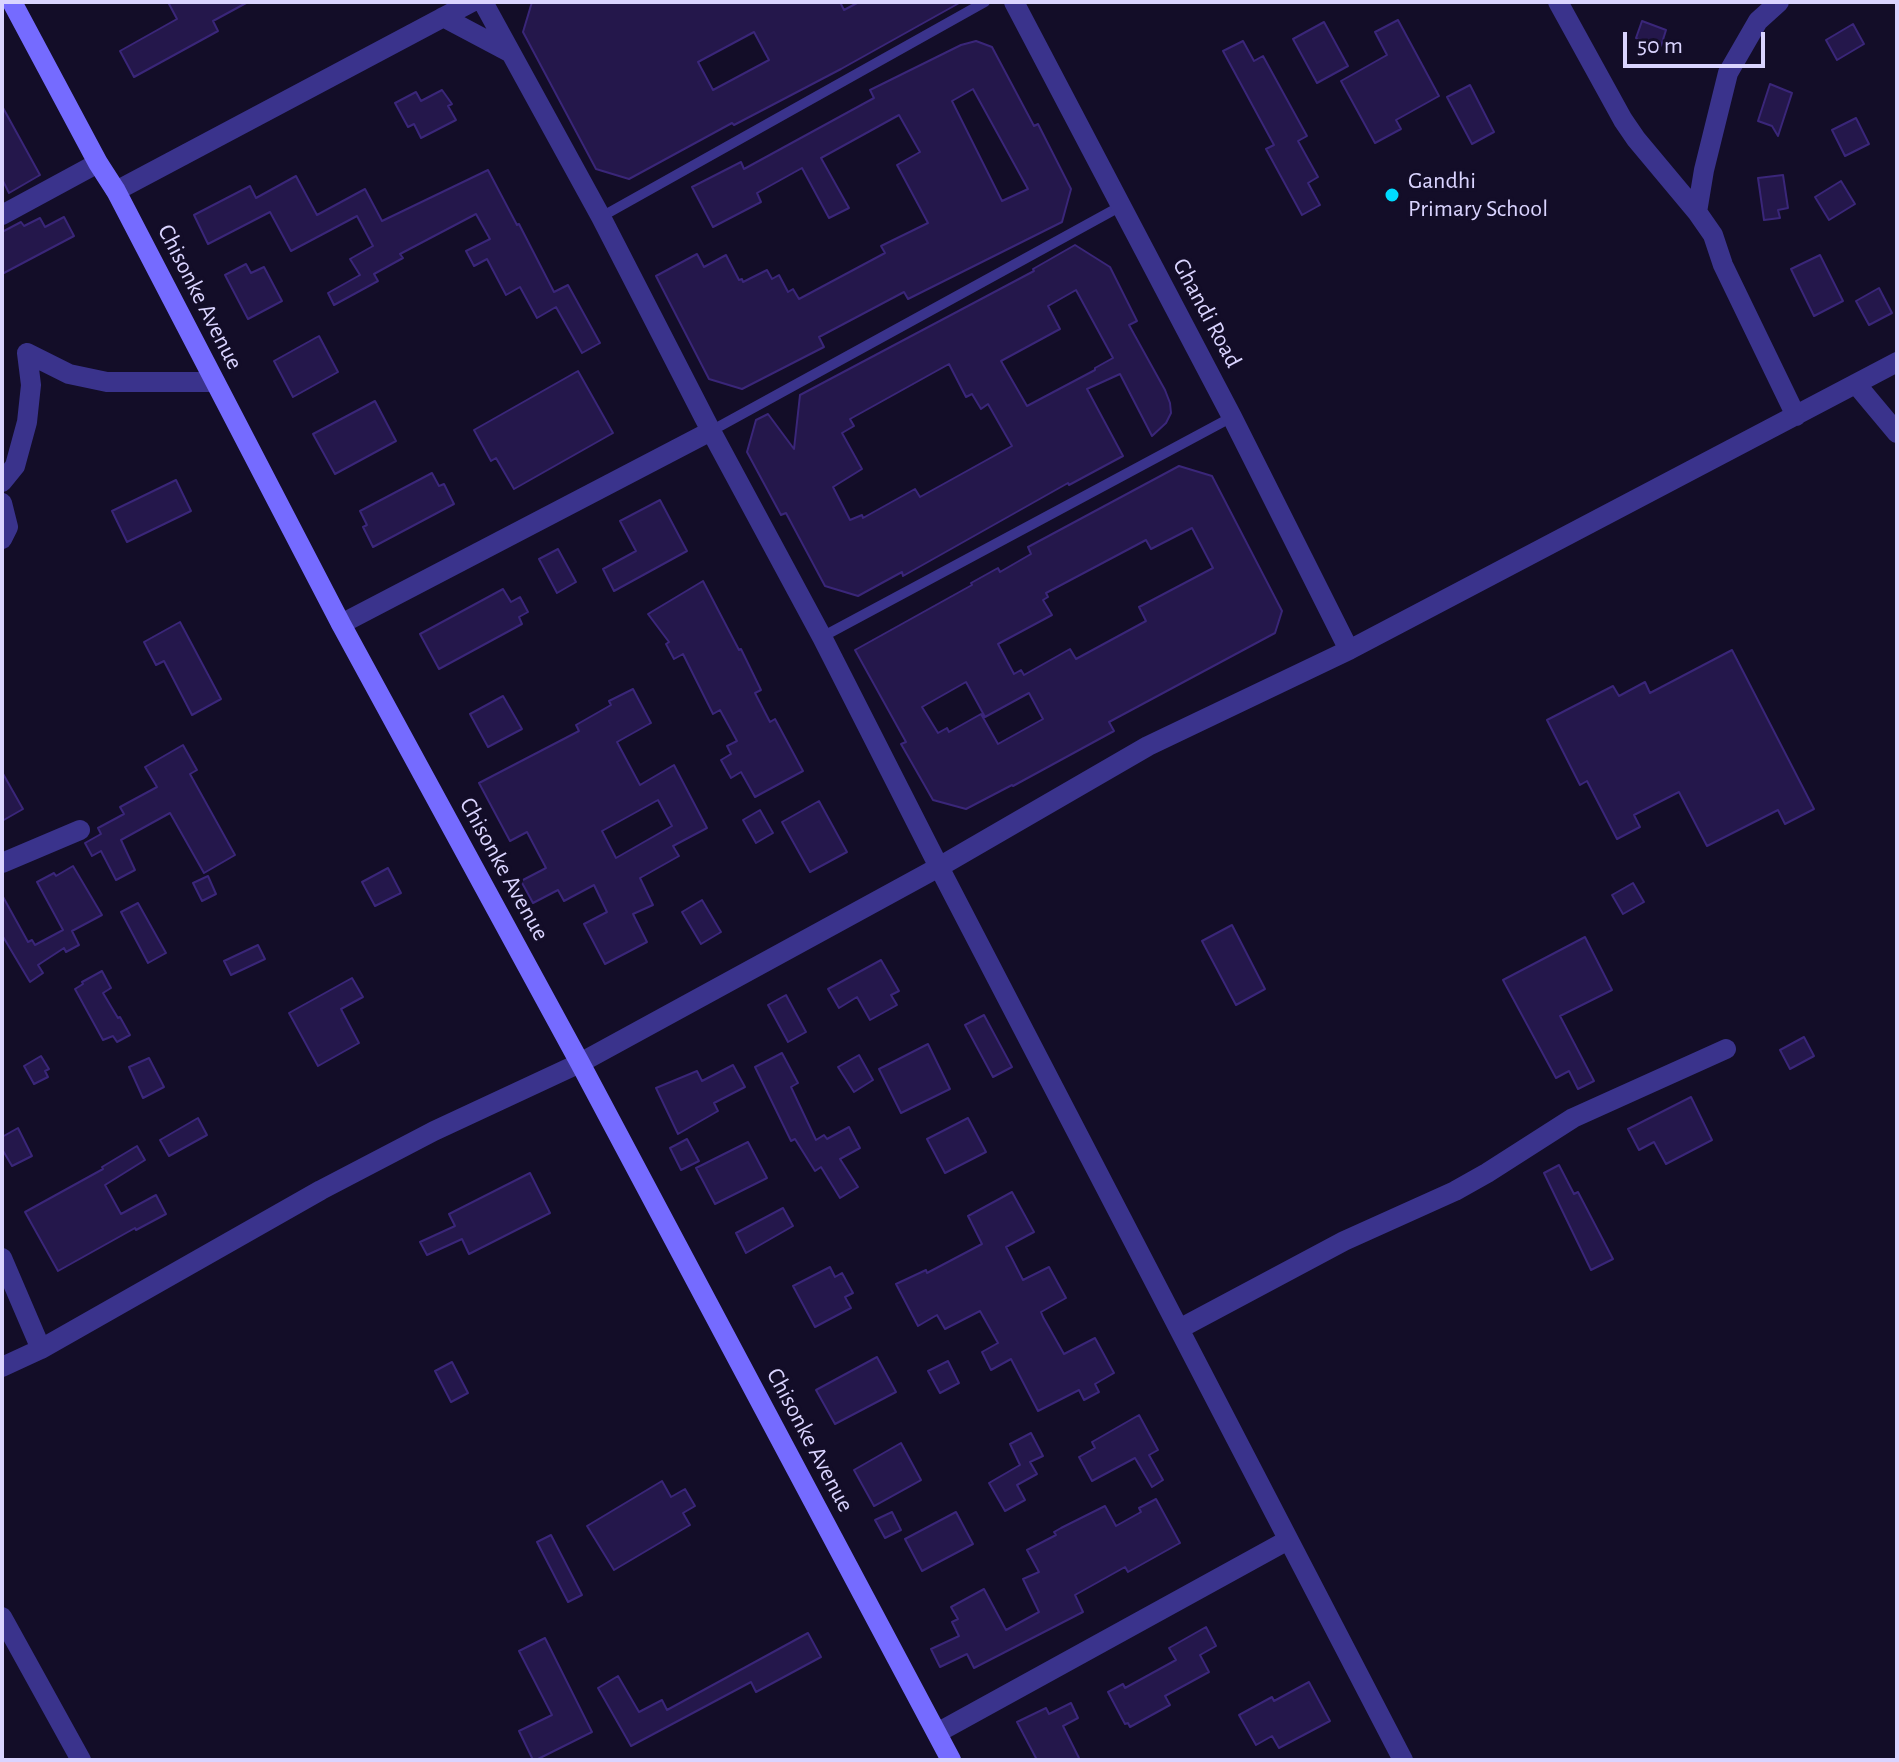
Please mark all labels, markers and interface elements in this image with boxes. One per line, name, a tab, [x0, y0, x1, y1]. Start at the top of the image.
scale bar	[1627, 16, 1769, 66]
text: 50 m	[1637, 34, 1683, 58]
place label: Gandhi Primary School	[1408, 167, 1548, 223]
marker: Gandhi Primary School	[1383, 186, 1401, 204]
street label: Chisonke Avenue	[151, 220, 249, 374]
street label: Ghandi Road	[1166, 253, 1248, 373]
street label: Chisonke Avenue	[453, 792, 555, 946]
street label: Chisonke Avenue	[760, 1363, 860, 1517]

